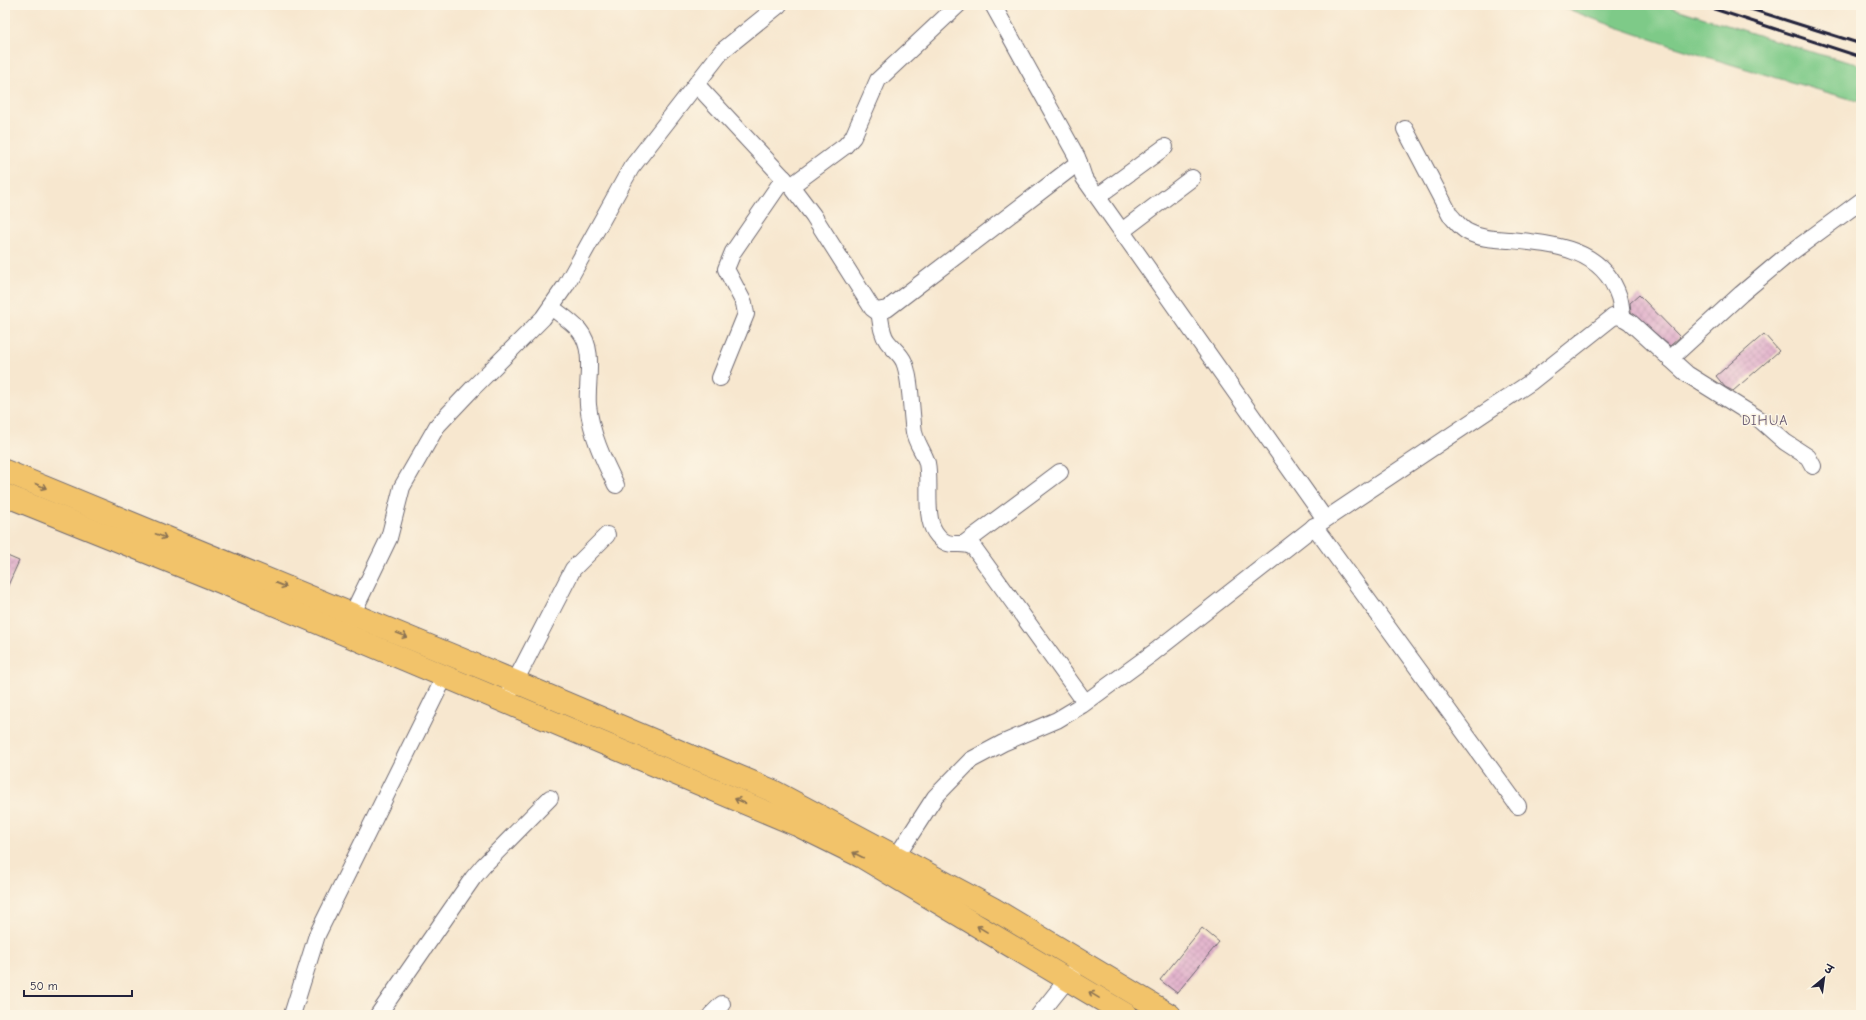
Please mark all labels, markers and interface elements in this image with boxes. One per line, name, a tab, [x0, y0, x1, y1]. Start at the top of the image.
district label: DIHUA	[1742, 412, 1788, 429]
one-way arrow	[34, 483, 46, 491]
one-way arrow	[155, 533, 167, 540]
one-way arrow	[275, 582, 287, 590]
one-way arrow	[395, 631, 407, 639]
one-way arrow	[735, 796, 747, 804]
one-way arrow	[853, 851, 865, 858]
one-way arrow	[976, 924, 988, 932]
north arrow	[1804, 958, 1844, 998]
text: उ	[1821, 962, 1836, 978]
scale bar	[24, 972, 132, 998]
text: 50 m	[30, 979, 58, 993]
one-way arrow	[1089, 991, 1100, 999]

